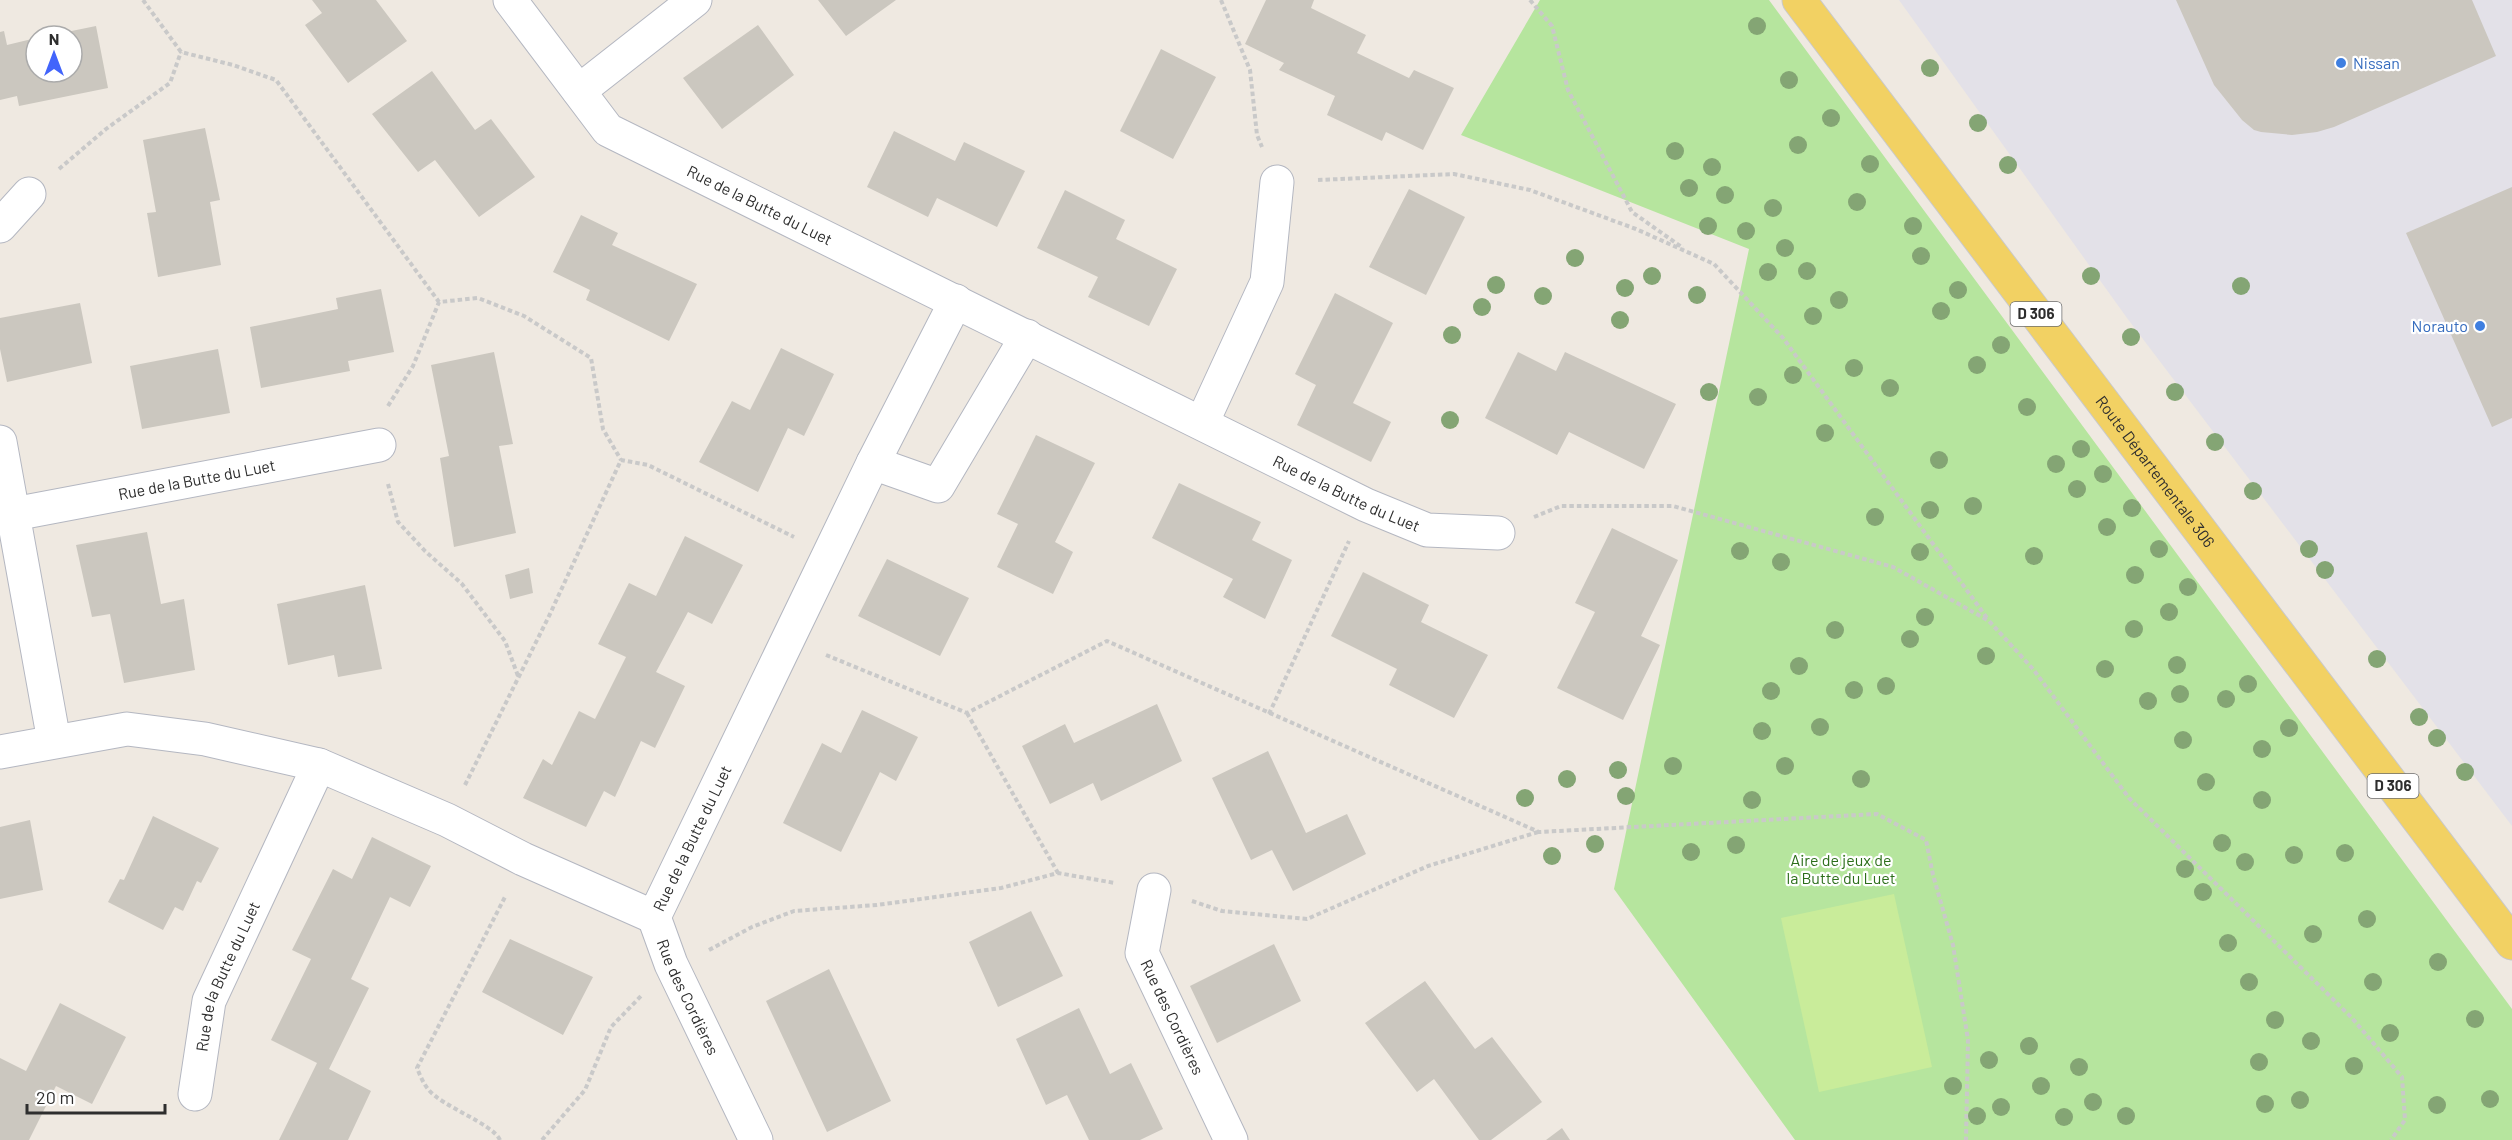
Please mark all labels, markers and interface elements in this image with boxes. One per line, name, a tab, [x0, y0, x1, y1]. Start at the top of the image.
north arrow	[24, 24, 84, 84]
text: N	[49, 29, 59, 48]
place label: Nissan	[2353, 53, 2400, 72]
marker: Nissan	[2334, 56, 2348, 70]
street label: Rue de la Butte du Luet	[684, 161, 836, 248]
road number: D 306	[2010, 302, 2062, 326]
place label: Norauto	[2412, 316, 2468, 335]
marker: Norauto	[2473, 319, 2487, 333]
street label: Route Départementale 306	[2092, 391, 2219, 551]
street label: Rue de la Butte du Luet	[1270, 451, 1423, 535]
street label: Rue de la Butte du Luet	[116, 455, 277, 503]
street label: Rue de la Butte du Luet	[648, 762, 735, 914]
road number: D 306	[2368, 774, 2418, 798]
park label: Aire de jeux de la Butte du Luet	[1787, 850, 1896, 887]
street label: Rue de la Butte du Luet	[192, 898, 263, 1053]
street label: Rue des Cordières	[654, 936, 723, 1058]
street label: Rue des Cordières	[1137, 956, 1208, 1078]
scale bar	[27, 1077, 165, 1115]
text: 20 m	[36, 1086, 74, 1108]

